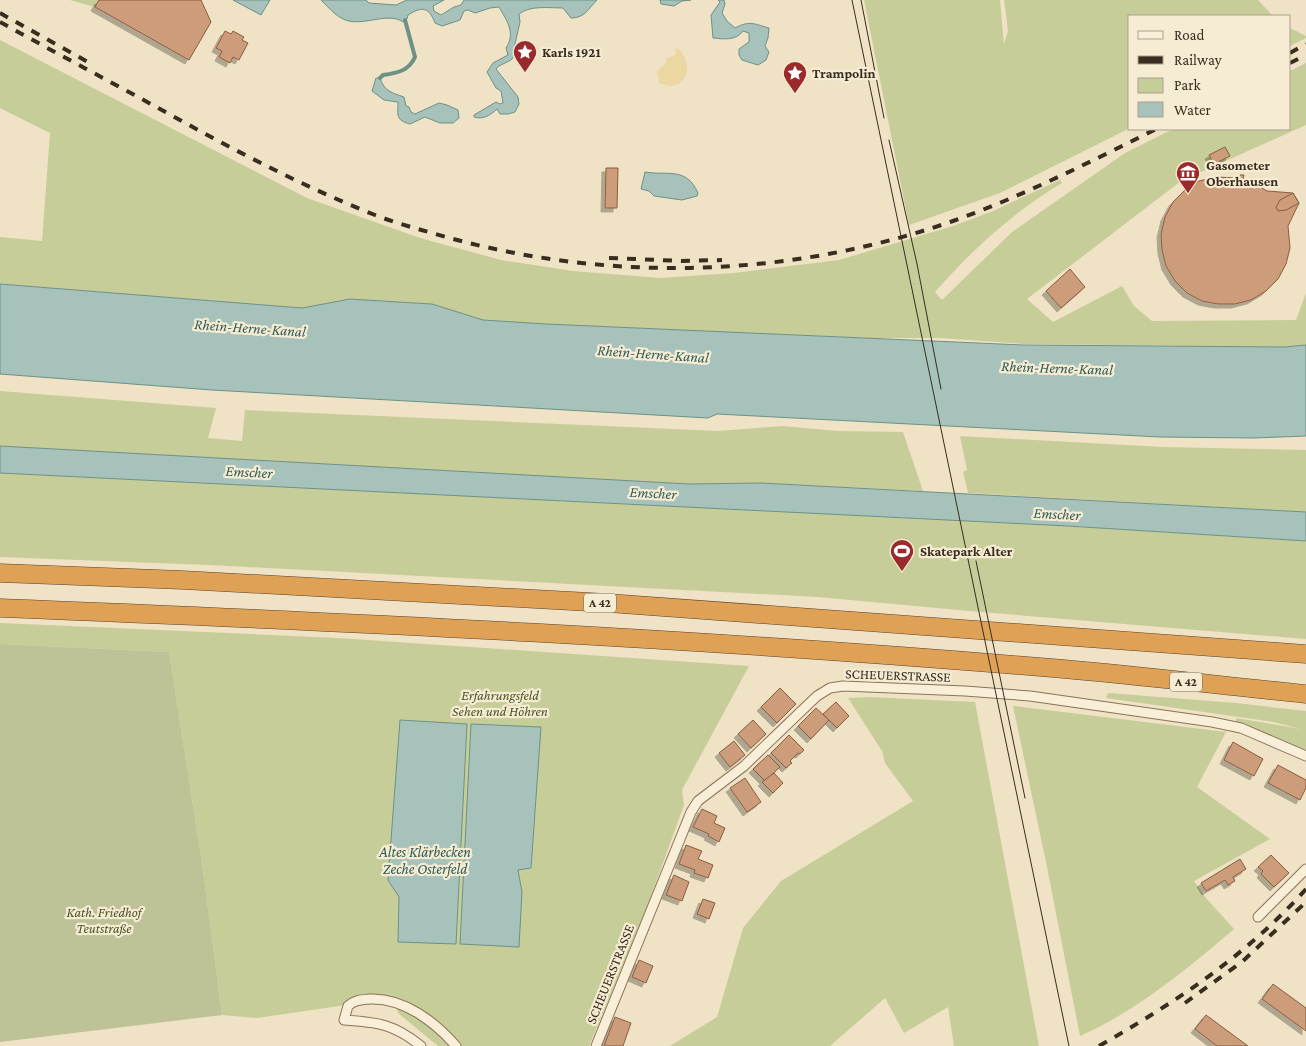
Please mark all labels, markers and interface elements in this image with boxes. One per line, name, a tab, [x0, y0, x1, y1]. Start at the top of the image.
legend	[1128, 15, 1291, 130]
text: Road	[1174, 27, 1205, 43]
place icon: Karls 1921	[512, 39, 538, 73]
place label: Karls 1921	[542, 44, 601, 60]
text: Railway	[1174, 52, 1222, 69]
place icon: Trampolin	[782, 60, 808, 94]
place label: Trampolin	[812, 65, 876, 81]
text: Park	[1174, 77, 1201, 93]
text: Water	[1174, 102, 1211, 118]
place label: Gasometer Oberhausen	[1206, 157, 1278, 189]
museum icon: Gasometer Oberhausen	[1175, 160, 1201, 194]
water label: Rhein-Herne-Kanal	[194, 316, 307, 340]
water label: Rhein-Herne-Kanal	[597, 342, 710, 366]
water label: Rhein-Herne-Kanal	[1001, 358, 1113, 378]
water label: Emscher	[225, 463, 274, 481]
water label: Emscher	[629, 484, 678, 502]
water label: Emscher	[1033, 505, 1082, 523]
sports icon: Skatepark Alter	[889, 538, 915, 572]
place label: Skatepark Alter	[920, 543, 1013, 559]
road number: A 42	[584, 594, 616, 612]
street label: SCHEUERSTRASSE	[845, 665, 952, 685]
road number: A 42	[1170, 672, 1202, 692]
park label: Erfahrungsfeld Sehen und Höhren	[452, 687, 548, 719]
water label: Altes Klärbecken Zeche Osterfeld	[378, 844, 471, 878]
park label: Kath. Friedhof Teutstraße	[67, 904, 144, 936]
street label: SCHEUERSTRASSE	[583, 922, 637, 1026]

